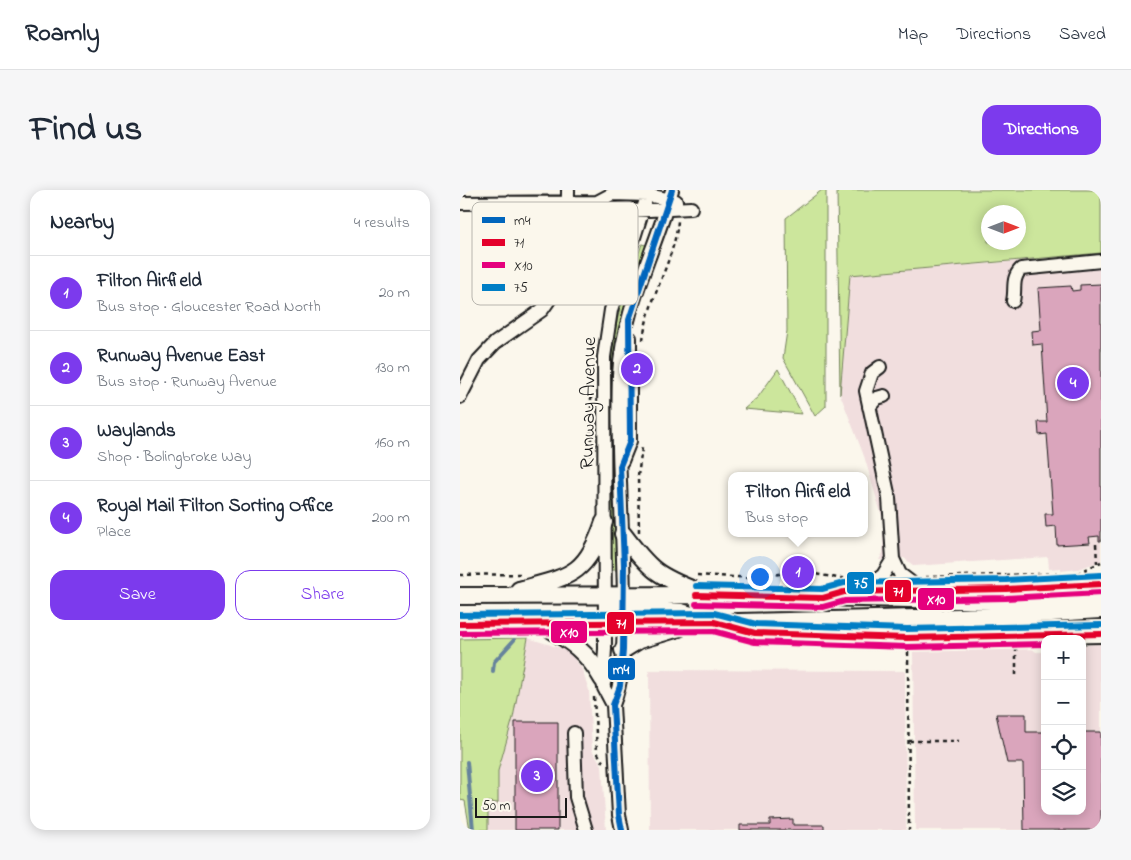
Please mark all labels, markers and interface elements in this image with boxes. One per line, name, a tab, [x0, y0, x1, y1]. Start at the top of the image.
text: Roamly	[25, 17, 100, 52]
text: Map	[898, 22, 928, 48]
text: Directions	[956, 22, 1031, 48]
text: Saved	[1059, 22, 1106, 48]
text: Find us	[30, 105, 142, 156]
button: Directions	[982, 105, 1101, 155]
legend	[472, 202, 638, 305]
north arrow	[981, 205, 1026, 250]
text: Nearby	[50, 208, 114, 238]
text: 4 results	[354, 211, 410, 235]
text: m4	[514, 211, 531, 232]
text: 71	[514, 233, 525, 254]
text: X10	[514, 256, 533, 277]
text: Filton Airfield	[97, 268, 202, 295]
text: 75	[514, 278, 528, 299]
text: 1	[63, 281, 69, 305]
text: 20 m	[379, 281, 410, 305]
text: Bus stop · Gloucester Road North	[97, 295, 321, 319]
street label: Runway Avenue	[574, 337, 605, 469]
text: Runway Avenue East	[97, 343, 265, 370]
pin: 2	[621, 350, 653, 388]
text: 2	[62, 356, 70, 380]
text: 130 m	[375, 356, 410, 380]
pin: 4	[1057, 364, 1089, 402]
text: Bus stop · Runway Avenue	[97, 370, 277, 394]
text: Waylands	[97, 418, 176, 445]
text: 3	[63, 431, 69, 455]
text: 160 m	[375, 431, 410, 455]
text: Shop · Bolingbroke Way	[97, 445, 251, 469]
popup	[728, 472, 868, 537]
text: Filton Airfield	[746, 479, 850, 506]
text: Royal Mail Filton Sorting Office	[97, 493, 333, 520]
text: 4	[63, 506, 69, 530]
text: 200 m	[372, 506, 410, 530]
text: Bus stop	[746, 506, 808, 530]
text: Place	[97, 520, 131, 544]
pin: 1	[782, 553, 814, 591]
your location	[747, 564, 773, 590]
button: Save	[50, 570, 225, 620]
button: Share	[235, 570, 410, 620]
line badge: 75	[846, 571, 875, 595]
text: 75	[854, 574, 868, 595]
line badge: 71	[884, 579, 912, 603]
text: 71	[893, 582, 904, 603]
line badge: X10	[917, 587, 955, 611]
text: X10	[927, 590, 945, 611]
line badge: 71	[606, 611, 635, 635]
text: 71	[616, 614, 627, 635]
line badge: X10	[550, 620, 588, 644]
text: X10	[560, 623, 578, 644]
map controls	[1041, 635, 1086, 815]
button: +	[1041, 635, 1086, 680]
line badge: m4	[607, 657, 636, 681]
text: m4	[613, 660, 630, 681]
button: −	[1041, 680, 1086, 725]
button: locate	[1041, 725, 1086, 770]
pin: 3	[521, 757, 553, 795]
button: layers	[1041, 770, 1086, 815]
scale bar	[475, 795, 568, 818]
text: 50 m	[482, 796, 510, 817]

